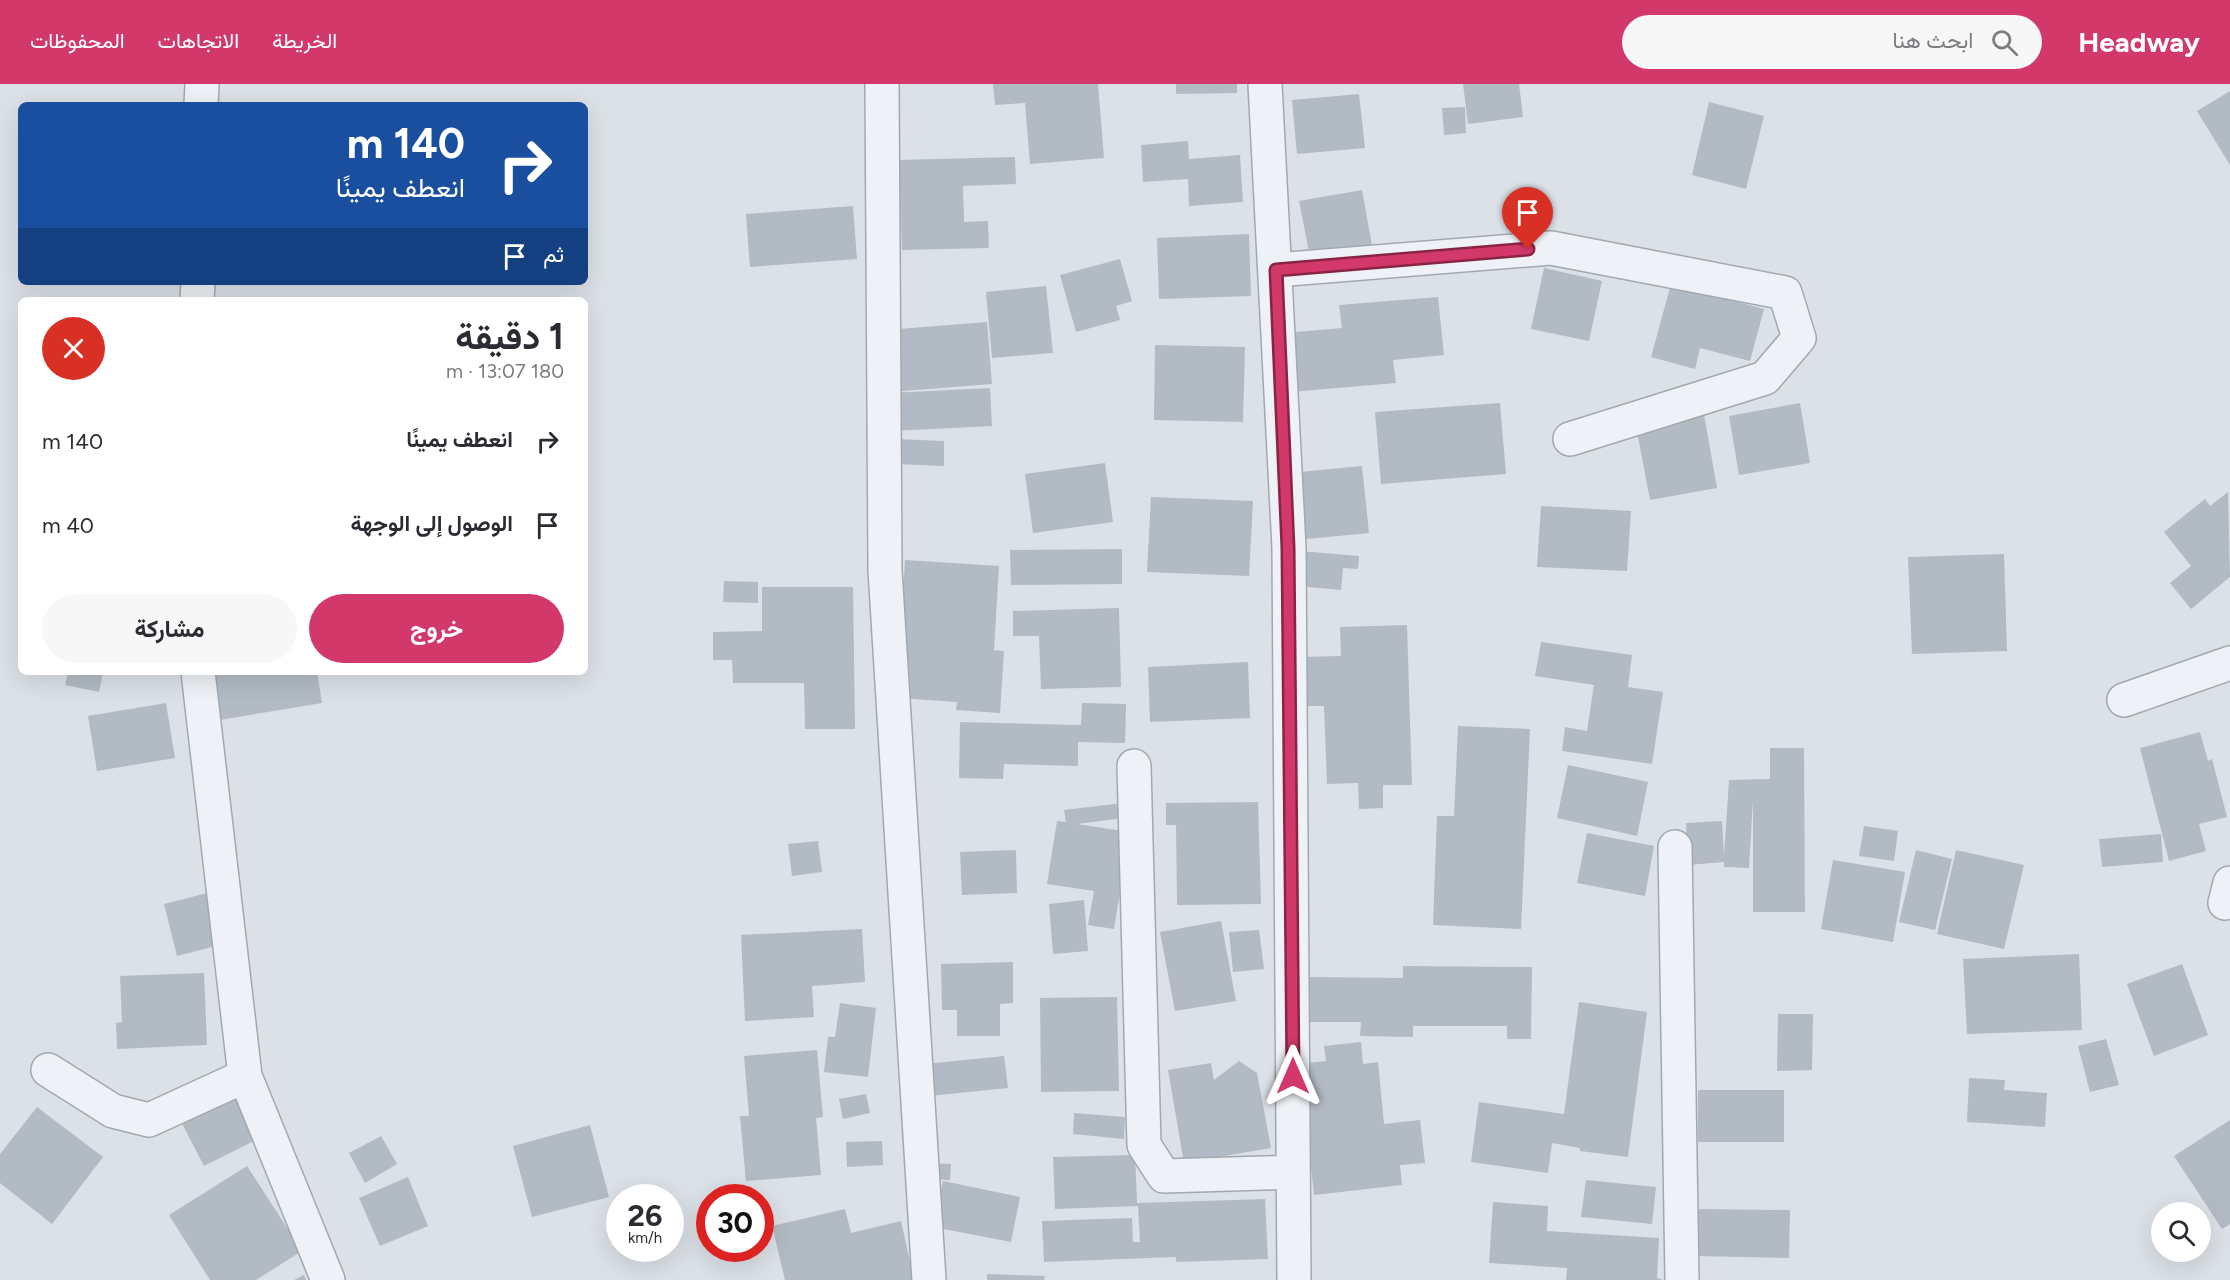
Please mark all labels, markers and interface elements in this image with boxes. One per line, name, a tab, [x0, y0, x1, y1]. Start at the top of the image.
search box	[1622, 15, 2042, 69]
text: Headway	[2078, 25, 2200, 59]
icon: search	[1988, 26, 2021, 59]
text: ابحث هنا	[1892, 27, 1973, 54]
text: المحفوظات	[30, 28, 125, 53]
text: الاتجاهات	[158, 28, 239, 53]
text: الخريطة	[272, 28, 337, 53]
text: 140 m	[347, 118, 465, 169]
icon: right	[486, 126, 564, 204]
text: انعطف يمينًا	[336, 171, 465, 204]
pin	[1502, 187, 1553, 249]
icon: arrive	[1511, 196, 1544, 229]
icon: arrive	[498, 240, 531, 273]
text: ثم	[543, 241, 564, 268]
text: 1 دقيقة	[455, 315, 564, 358]
button: close	[42, 317, 105, 380]
text: 180 m · 13:07	[446, 359, 564, 383]
icon: right	[531, 425, 564, 458]
text: انعطف يمينًا	[406, 426, 513, 453]
text: 140 m	[42, 428, 103, 455]
icon: arrive	[531, 509, 564, 542]
text: الوصول إلى الوجهة	[350, 510, 513, 537]
text: 40 m	[42, 512, 94, 539]
button: مشاركة	[42, 594, 297, 663]
button: خروج	[309, 594, 564, 663]
position arrow	[1261, 1044, 1325, 1108]
speed limit sign: 30	[696, 1184, 774, 1262]
text: 26	[628, 1197, 662, 1234]
map controls	[2151, 1202, 2211, 1262]
button: search	[2151, 1202, 2211, 1262]
text: km/h	[628, 1229, 662, 1247]

